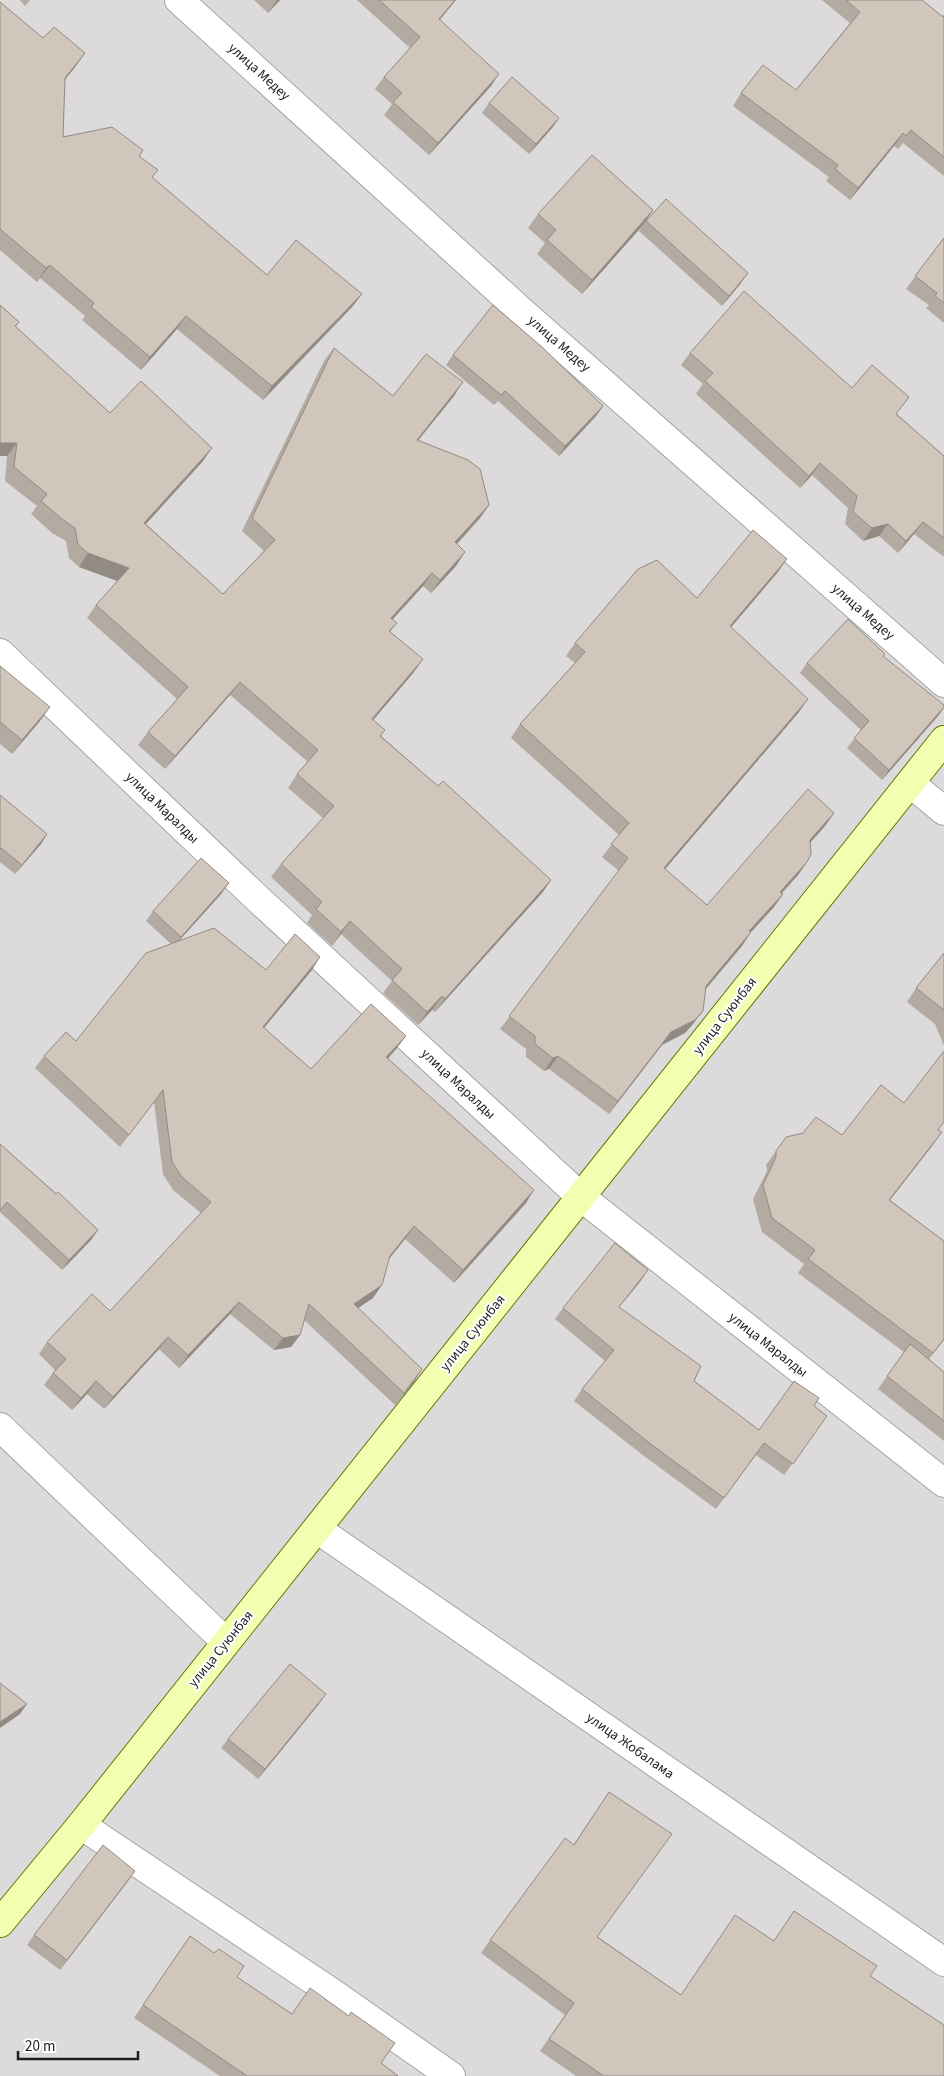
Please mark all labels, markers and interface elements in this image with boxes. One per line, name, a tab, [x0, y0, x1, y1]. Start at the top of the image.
street label: улица Медеу	[223, 39, 295, 106]
street label: улица Медеу	[523, 311, 595, 377]
street label: улица Медеу	[827, 579, 899, 645]
street label: улица Маралды	[121, 768, 203, 848]
street label: улица Суюнбая	[688, 973, 762, 1059]
street label: улица Маралды	[416, 1044, 500, 1124]
street label: улица Суюнбая	[436, 1290, 510, 1376]
street label: улица Маралды	[724, 1308, 812, 1382]
street label: улица Суюнбая	[184, 1606, 258, 1692]
street label: улица Жобалама	[582, 1708, 678, 1784]
scale bar	[18, 2028, 138, 2060]
text: 20 m	[25, 2036, 55, 2057]

